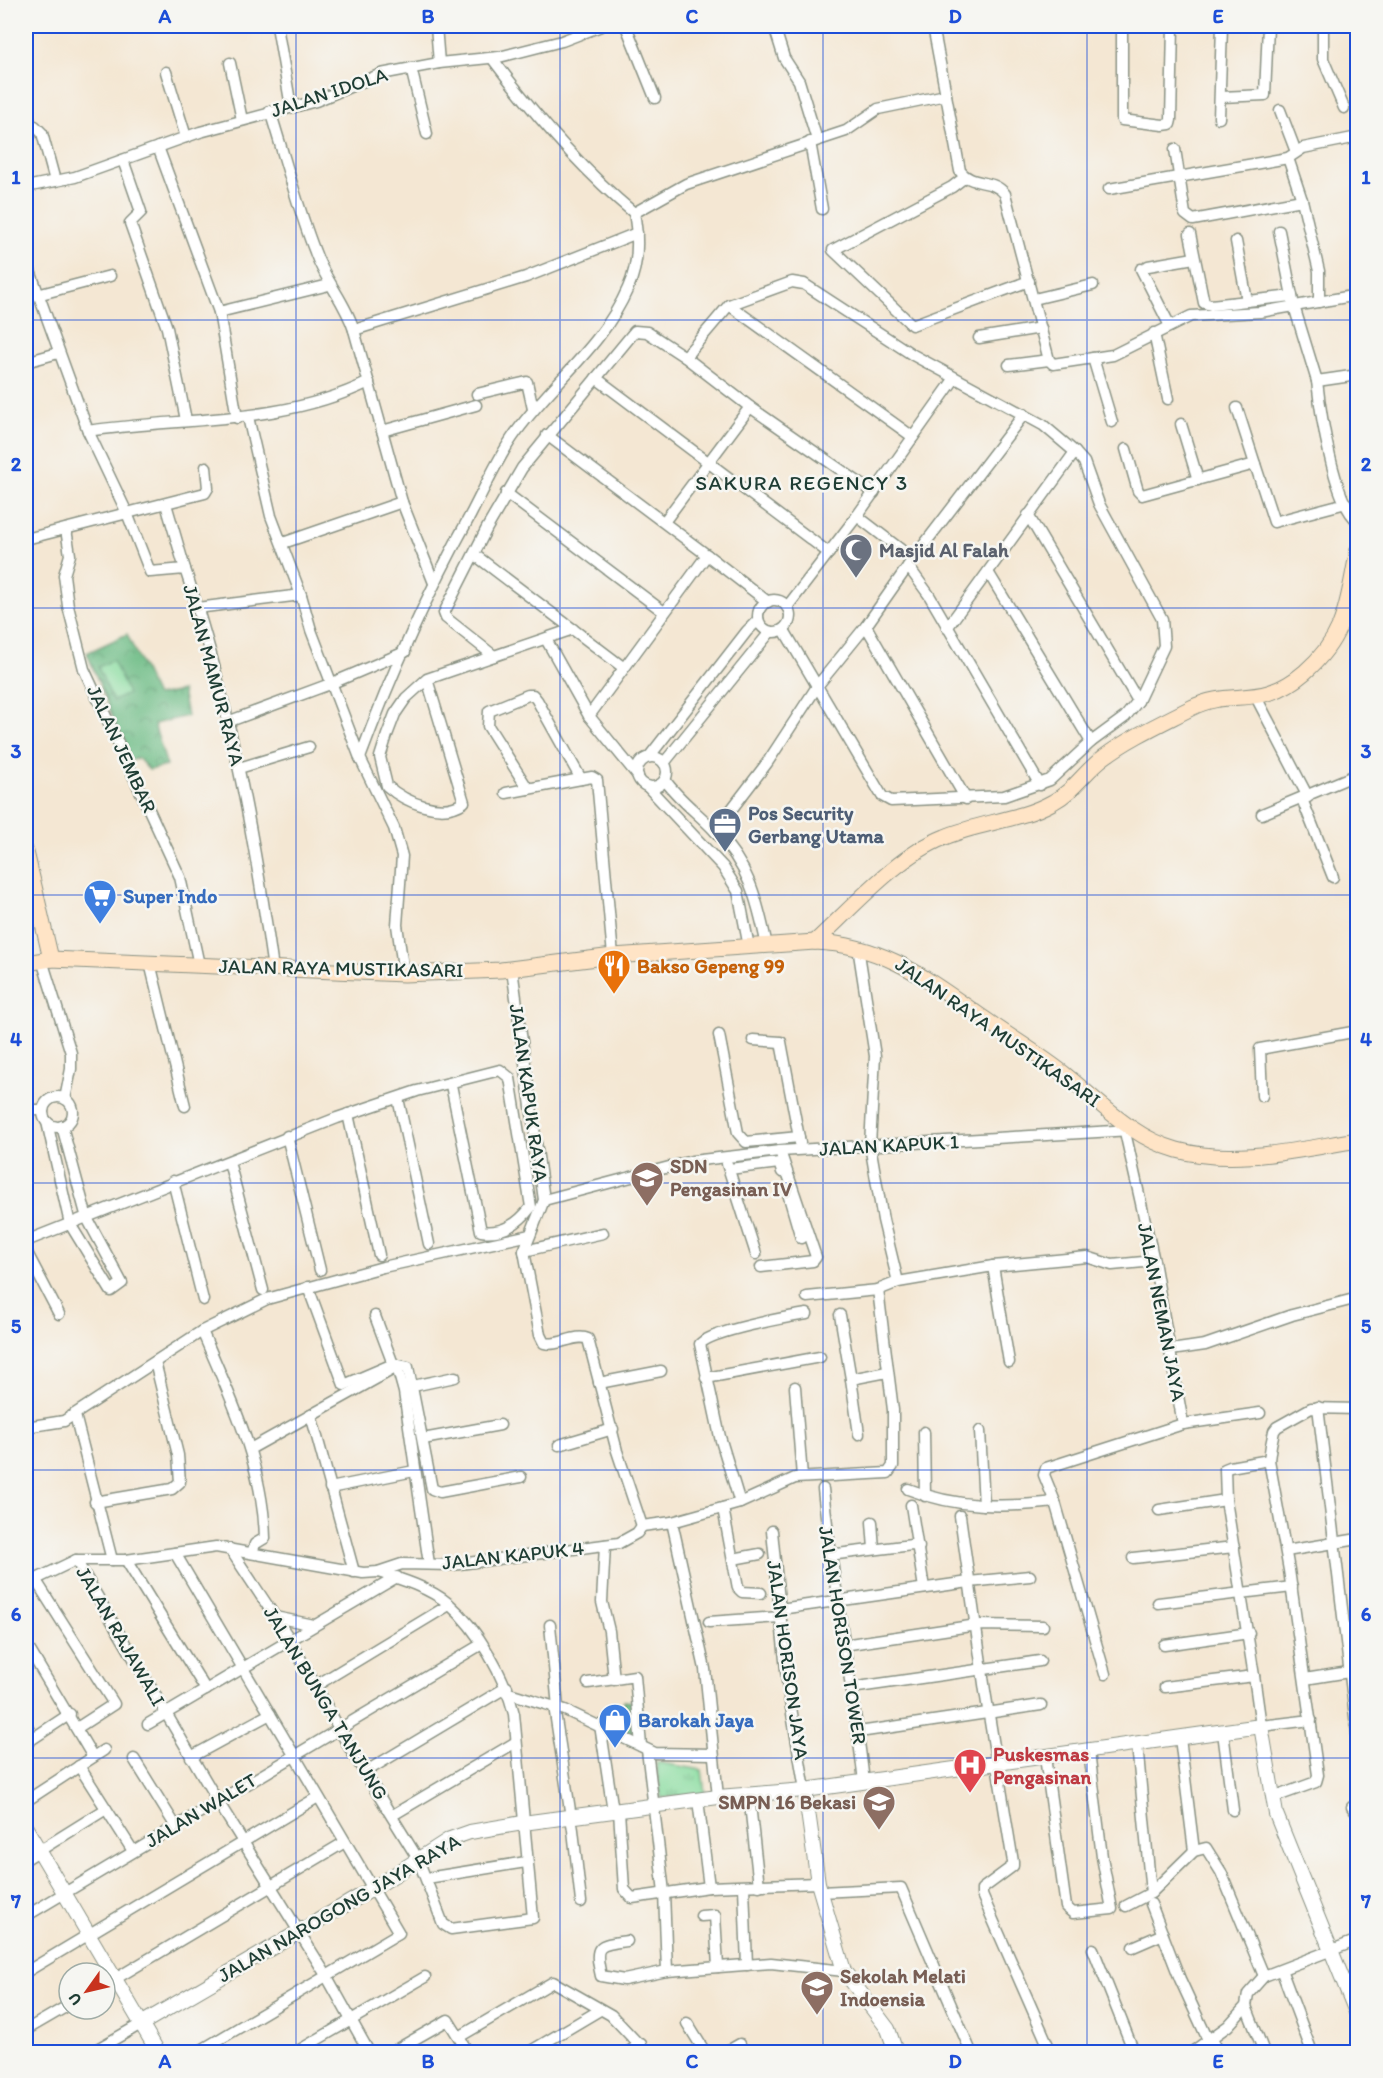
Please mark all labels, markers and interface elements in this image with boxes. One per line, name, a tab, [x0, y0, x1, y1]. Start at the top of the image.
text: A	[158, 4, 172, 28]
text: B	[422, 4, 435, 28]
text: C	[686, 4, 699, 28]
text: D	[948, 4, 962, 28]
text: E	[1212, 4, 1224, 28]
street label: JALAN IDOLA	[268, 62, 391, 122]
text: 1	[11, 165, 21, 189]
text: 1	[1361, 165, 1371, 189]
text: 2	[11, 452, 22, 476]
text: 2	[1361, 452, 1372, 476]
district label: SAKURA REGENCY 3	[695, 470, 909, 495]
mosque icon: Masjid Al Falah	[838, 532, 874, 579]
place label: Masjid Al Falah	[879, 538, 1009, 563]
street label: JALAN MAMUR RAYA	[178, 582, 250, 769]
street label: JALAN JEMBAR	[82, 681, 162, 817]
text: 3	[11, 739, 22, 763]
text: 3	[1361, 739, 1372, 763]
place label: Pos Security Gerbang Utama	[748, 801, 885, 849]
office icon: Pos Security Gerbang Utama	[707, 806, 743, 853]
supermarket icon: Super Indo	[82, 878, 118, 925]
place label: Super Indo	[123, 884, 217, 909]
restaurant icon: Bakso Gepeng 99	[596, 948, 632, 995]
street label: JALAN RAYA MUSTIKASARI	[891, 952, 1105, 1112]
street label: JALAN RAYA MUSTIKASARI	[218, 954, 464, 982]
place label: Bakso Gepeng 99	[637, 954, 785, 979]
street label: JALAN KAPUK RAYA	[505, 1002, 553, 1184]
text: 4	[10, 1027, 22, 1051]
text: 4	[1360, 1027, 1372, 1051]
street label: JALAN KAPUK 1	[818, 1129, 960, 1161]
place label: SDN Pengasinan IV	[670, 1154, 792, 1202]
school or university icon: SDN Pengasinan IV	[629, 1160, 665, 1207]
street label: JALAN NEMAN JAYA	[1133, 1221, 1191, 1404]
text: 5	[11, 1314, 22, 1338]
text: 5	[1361, 1314, 1372, 1338]
street label: JALAN HORISON TOWER	[814, 1524, 872, 1746]
street label: JALAN KAPUK 4	[441, 1536, 585, 1574]
street label: JALAN HORISON JAYA	[762, 1559, 814, 1761]
street label: JALAN RAJAWALI	[71, 1562, 171, 1710]
text: 6	[11, 1602, 22, 1626]
street label: JALAN BUNGA TANJUNG	[259, 1602, 393, 1804]
text: 6	[1361, 1602, 1372, 1626]
shop icon: Barokah Jaya	[597, 1702, 633, 1749]
place label: Barokah Jaya	[638, 1708, 754, 1733]
place label: Puskesmas Pengasinan	[993, 1742, 1091, 1790]
hospital icon: Puskesmas Pengasinan	[952, 1747, 988, 1794]
street label: JALAN WALET	[141, 1767, 261, 1853]
school or university icon: SMPN 16 Bekasi	[861, 1784, 897, 1831]
place label: SMPN 16 Bekasi	[718, 1790, 856, 1814]
street label: JALAN NAROGONG JAYA RAYA	[214, 1829, 465, 1987]
text: 7	[10, 1889, 21, 1913]
text: 7	[1360, 1889, 1371, 1913]
north arrow	[57, 1961, 117, 2021]
place label: Sekolah Melati Indoensia	[840, 1964, 966, 2011]
school or university icon: Sekolah Melati Indoensia	[799, 1969, 835, 2016]
text: U	[64, 1989, 86, 2009]
text: A	[158, 2049, 172, 2073]
text: B	[422, 2049, 435, 2073]
text: C	[686, 2049, 699, 2073]
text: D	[948, 2049, 962, 2073]
text: E	[1212, 2049, 1224, 2073]

